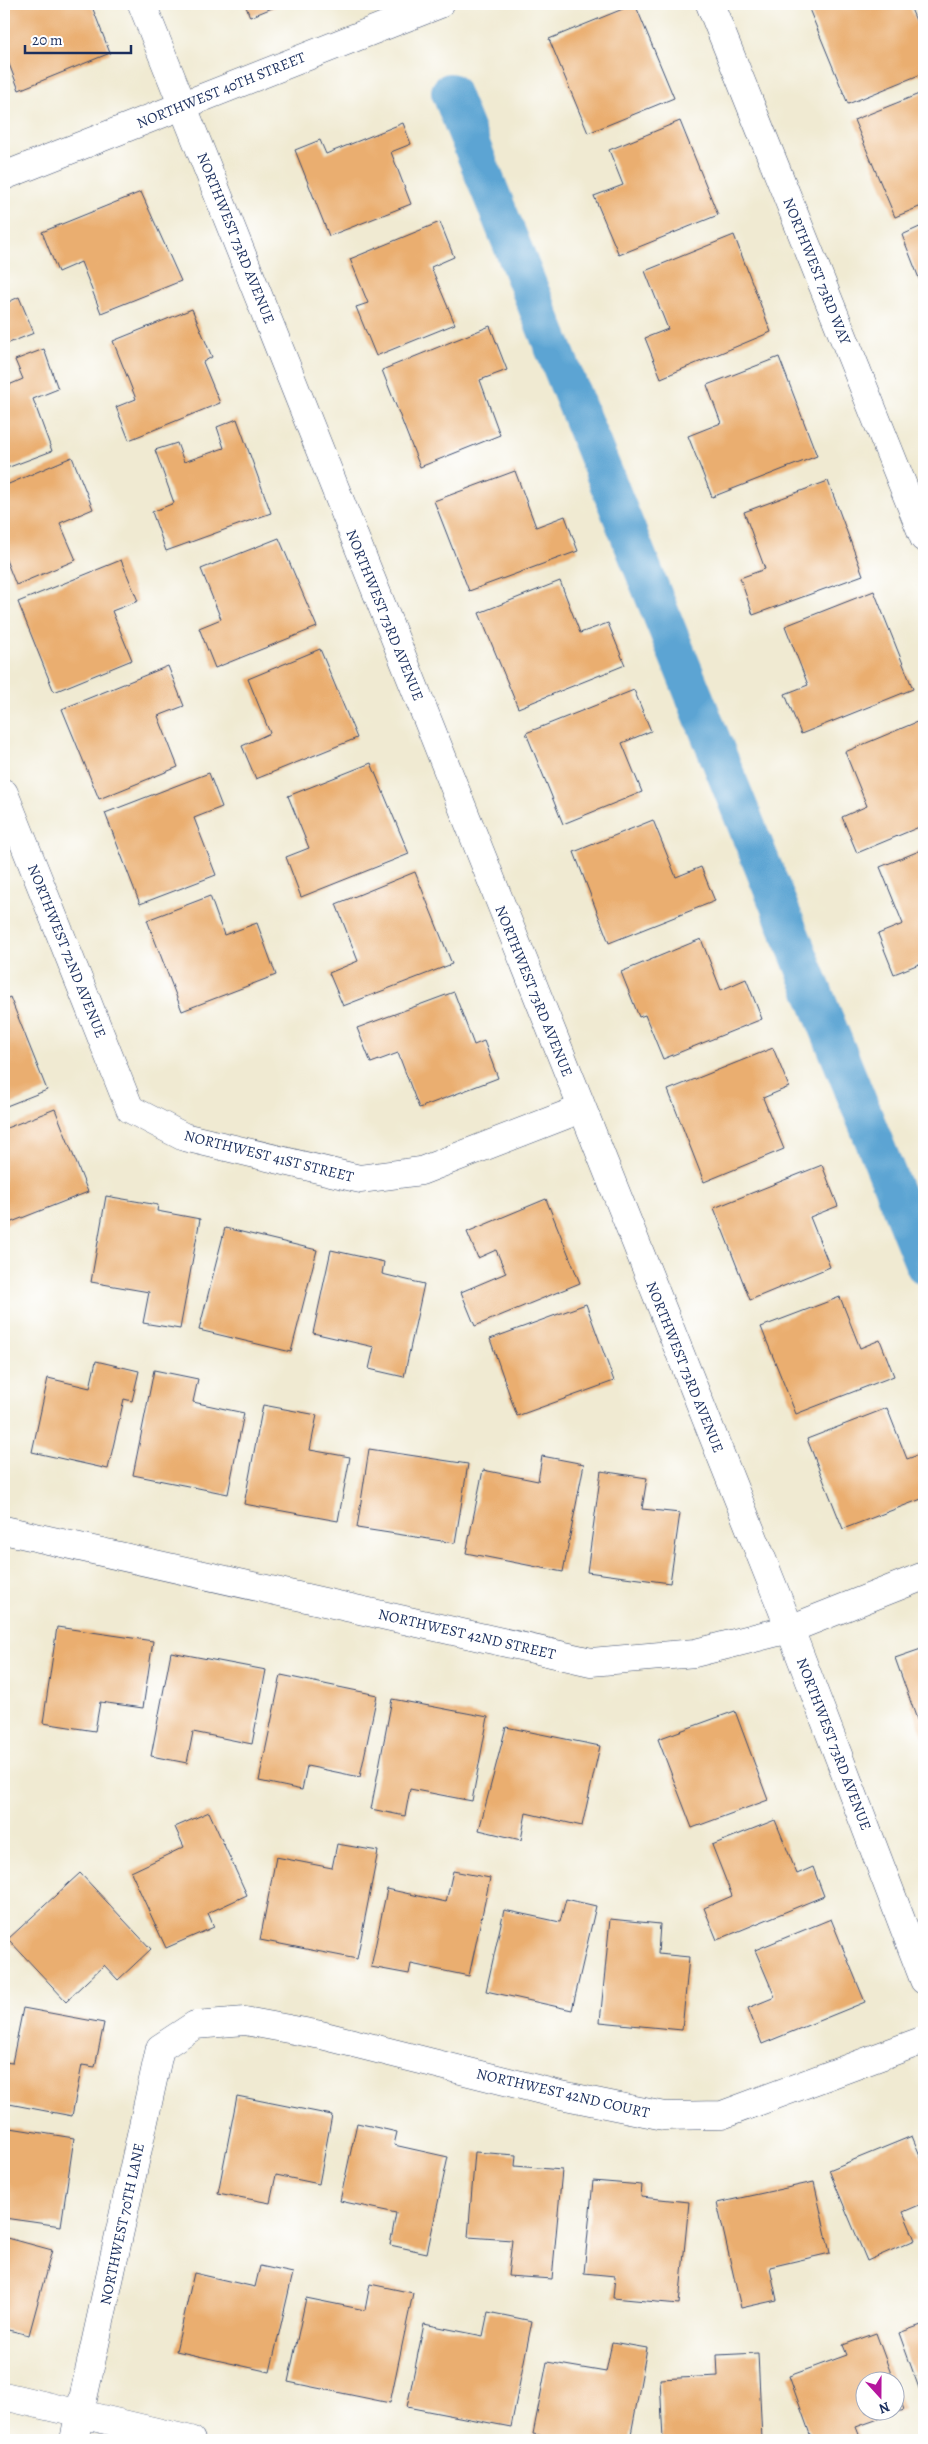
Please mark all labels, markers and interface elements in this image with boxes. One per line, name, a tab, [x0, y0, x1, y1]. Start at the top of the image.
scale bar	[25, 22, 131, 54]
text: 20 m	[32, 30, 63, 50]
street label: NORTHWEST 40TH STREET	[134, 47, 309, 133]
street label: NORTHWEST 73RD AVENUE	[192, 149, 280, 327]
street label: NORTHWEST 73RD WAY	[778, 195, 856, 348]
street label: NORTHWEST 73RD AVENUE	[341, 526, 429, 704]
street label: NORTHWEST 72ND AVENUE	[23, 861, 111, 1041]
street label: NORTHWEST 73RD AVENUE	[490, 902, 578, 1080]
street label: NORTHWEST 41ST STREET	[182, 1125, 357, 1187]
street label: NORTHWEST 73RD AVENUE	[641, 1278, 729, 1456]
street label: NORTHWEST 42ND STREET	[376, 1604, 558, 1664]
street label: NORTHWEST 73RD AVENUE	[792, 1655, 876, 1833]
street label: NORTHWEST 42ND COURT	[474, 2063, 652, 2123]
street label: NORTHWEST 70TH LANE	[95, 2141, 149, 2307]
north arrow	[856, 2372, 906, 2422]
text: N	[876, 2397, 893, 2418]

